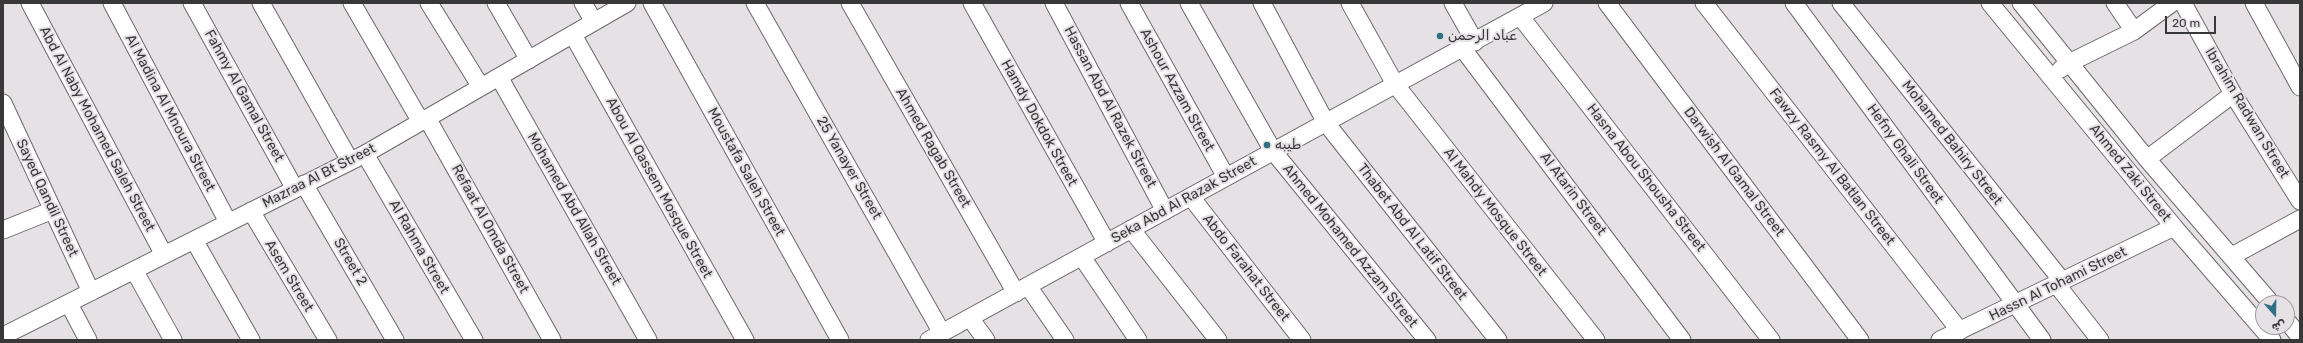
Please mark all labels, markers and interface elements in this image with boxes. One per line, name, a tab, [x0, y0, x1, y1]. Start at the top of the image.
scale bar	[2167, 8, 2218, 34]
text: 20 m	[2172, 16, 2200, 30]
street label: Hassan Abd Al Razek Street	[1060, 23, 1160, 191]
street label: Abd Al Naby Mohamed Saleh Street	[36, 24, 158, 234]
street label: Ashour Azzam Street	[1136, 26, 1218, 154]
street label: Fahmy Al Gamal Street	[201, 27, 287, 165]
place label: عباد الرحمن	[1448, 28, 1517, 44]
marker: عباد الرحمن	[1435, 31, 1445, 41]
street label: Al Madina Al Mnoura Street	[121, 32, 219, 194]
street label: Ibrahim Radwan Street	[2201, 45, 2293, 181]
street label: Hamdy Dokdok Street	[997, 57, 1081, 189]
street label: Mohamed Bahiry Street	[1898, 77, 2006, 209]
street label: Ahmed Ragab Street	[892, 85, 974, 211]
street label: Fawzy Rasmy Al Batlan Street	[1765, 85, 1899, 249]
street label: Abou Al Qassem Mosque Street	[602, 95, 716, 281]
street label: Hasna Abou Shousha Street	[1583, 101, 1709, 255]
street label: Hefny Ghali Street	[1863, 101, 1947, 207]
street label: Darwish Al Gamal Street	[1680, 104, 1788, 240]
street label: Moustafa Saleh Street	[704, 105, 788, 239]
street label: 25 Yanayer Street	[813, 114, 885, 222]
street label: Ahmed Zaki Street	[2086, 121, 2174, 225]
street label: Mohamed Abd Allah Street	[523, 130, 625, 288]
street label: Sayed Qandil Street	[12, 136, 82, 260]
place label: طيبه	[1275, 137, 1301, 153]
street label: Mazraa Al Bt Street	[259, 140, 379, 212]
marker: طيبه	[1262, 140, 1272, 150]
street label: Al Mahdy Mosque Street	[1440, 145, 1550, 279]
street label: Al Atarin Street	[1536, 149, 1610, 239]
street label: Seka Abd Al Razak Street	[1108, 153, 1260, 247]
street label: Thabet Abd Al Latif Street	[1354, 160, 1470, 304]
street label: Ahmed Mohamed Azzam Street	[1279, 161, 1421, 331]
street label: Refaat Al Omda Street	[448, 162, 532, 296]
street label: Al Rahma Street	[385, 197, 453, 297]
street label: Abdo Farahat Street	[1199, 211, 1293, 325]
street label: Street 2	[330, 235, 370, 289]
street label: Asem Street	[261, 237, 317, 315]
street label: Hassn Al Tohami Street	[1986, 243, 2130, 325]
north arrow	[2255, 295, 2295, 335]
text: ش	[2270, 317, 2288, 334]

